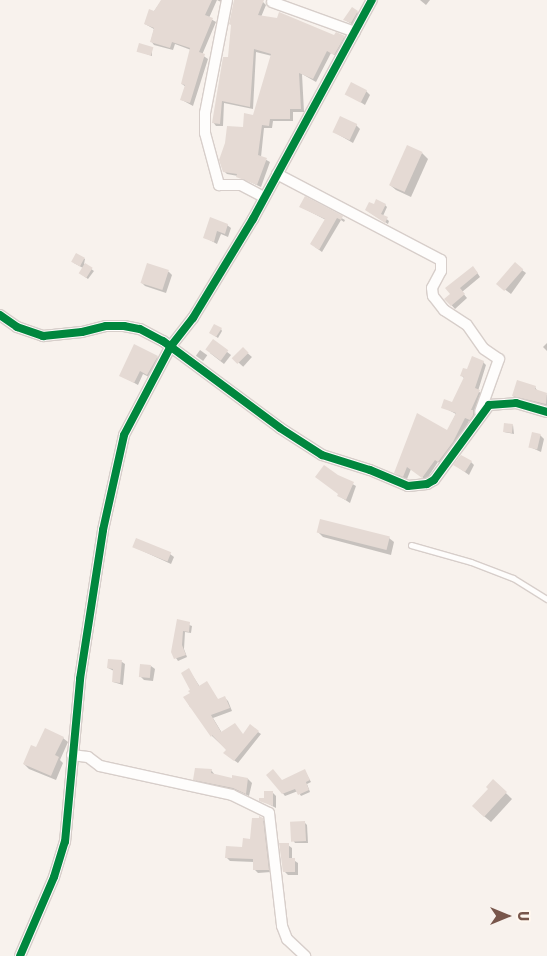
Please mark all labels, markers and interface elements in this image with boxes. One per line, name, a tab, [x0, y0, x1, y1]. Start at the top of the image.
north arrow	[482, 891, 532, 941]
text: U	[514, 911, 531, 921]

